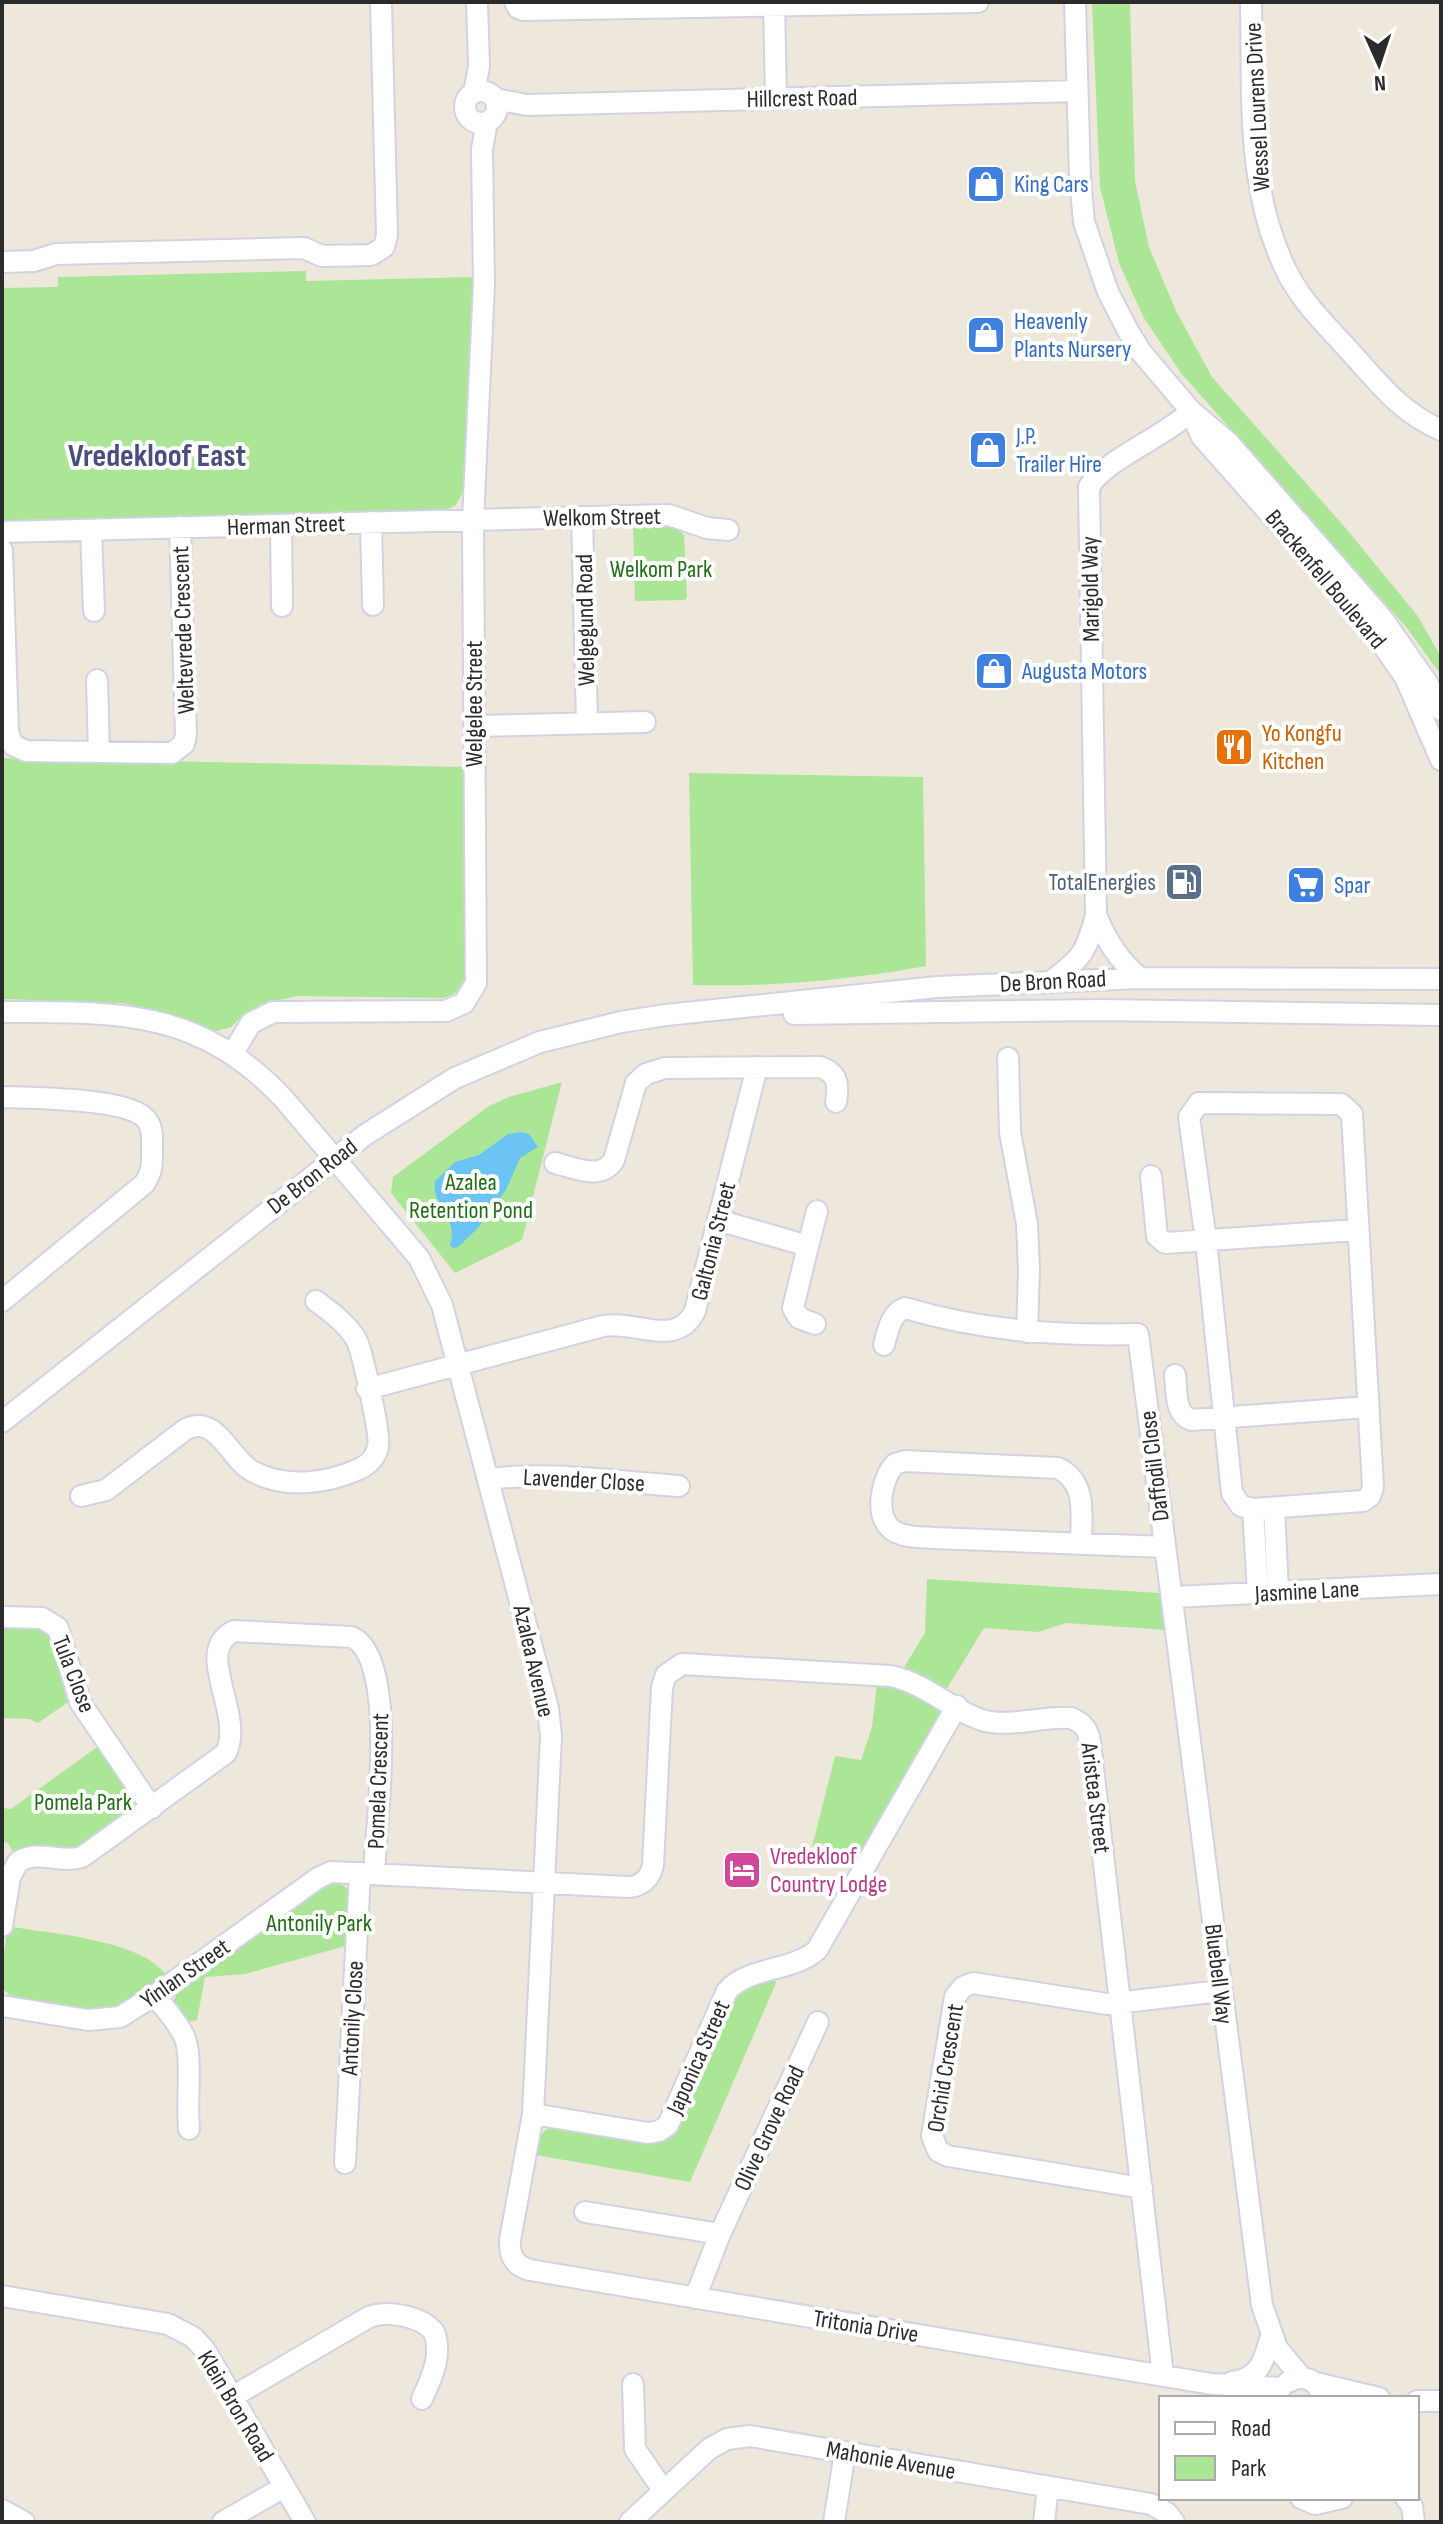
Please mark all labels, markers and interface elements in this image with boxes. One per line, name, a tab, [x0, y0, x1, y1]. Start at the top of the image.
street label: Wessel Lourens Drive	[1239, 22, 1276, 192]
north arrow	[1339, 24, 1419, 104]
text: N	[1373, 69, 1387, 96]
street label: Hillcrest Road	[746, 83, 858, 114]
shop icon: King Cars	[965, 163, 1007, 205]
place label: King Cars	[1014, 170, 1089, 199]
place label: Heavenly Plants Nursery	[1014, 307, 1131, 364]
shop icon: Heavenly Plants Nursery	[965, 314, 1007, 356]
place label: J.P. Trailer Hire	[1015, 422, 1102, 479]
shop icon: J.P. Trailer Hire	[967, 429, 1009, 471]
district label: Vredekloof East	[68, 437, 246, 476]
street label: Welkom Street	[543, 502, 661, 533]
street label: Brackenfell Boulevard	[1259, 504, 1392, 655]
street label: Herman Street	[226, 509, 346, 542]
street label: Marigold Way	[1075, 536, 1106, 642]
street label: Weltevrede Crescent	[166, 545, 201, 714]
street label: Welgegund Road	[570, 554, 601, 686]
park label: Welkom Park	[610, 555, 712, 584]
street label: Welgelee Street	[460, 641, 489, 767]
shop icon: Augusta Motors	[973, 650, 1015, 692]
place label: Augusta Motors	[1021, 657, 1147, 686]
place label: Yo Kongfu Kitchen	[1262, 719, 1342, 776]
restaurant icon: Yo Kongfu Kitchen	[1213, 726, 1255, 768]
fuel station icon: TotalEnergies	[1163, 861, 1205, 903]
supermarket icon: Spar	[1285, 864, 1327, 906]
place label: TotalEnergies	[1049, 868, 1156, 897]
place label: Spar	[1334, 871, 1370, 900]
street label: De Bron Road	[999, 964, 1107, 999]
street label: De Bron Road	[261, 1132, 363, 1221]
park label: Azalea Retention Pond	[409, 1168, 533, 1225]
street label: Galtonia Street	[685, 1179, 742, 1303]
street label: Daffodil Close	[1133, 1409, 1176, 1523]
street label: Lavender Close	[522, 1463, 645, 1498]
street label: Jasmine Lane	[1253, 1574, 1360, 1609]
street label: Azalea Avenue	[506, 1601, 560, 1720]
street label: Tula Close	[46, 1632, 101, 1717]
street label: Pomela Crescent	[362, 1713, 395, 1849]
street label: Aristea Street	[1074, 1740, 1117, 1855]
park label: Pomela Park	[34, 1788, 132, 1817]
place label: Vredekloof Country Lodge	[770, 1842, 887, 1899]
hotel icon: Vredekloof Country Lodge	[721, 1849, 763, 1891]
park label: Antonily Park	[265, 1909, 372, 1938]
street label: Bluebell Way	[1198, 1922, 1239, 2026]
street label: Yinlan Street	[135, 1932, 236, 2015]
street label: Antonily Close	[335, 1960, 370, 2077]
street label: Japonica Street	[660, 1996, 736, 2120]
street label: Orchid Crescent	[921, 2002, 970, 2134]
street label: Olive Grove Road	[728, 2061, 811, 2195]
street label: Tritonia Drive	[811, 2304, 921, 2349]
street label: Klein Bron Road	[191, 2345, 280, 2467]
legend	[1159, 2396, 1419, 2500]
text: Road	[1231, 2414, 1271, 2443]
street label: Mahonie Avenue	[824, 2435, 958, 2486]
text: Park	[1231, 2454, 1266, 2483]

